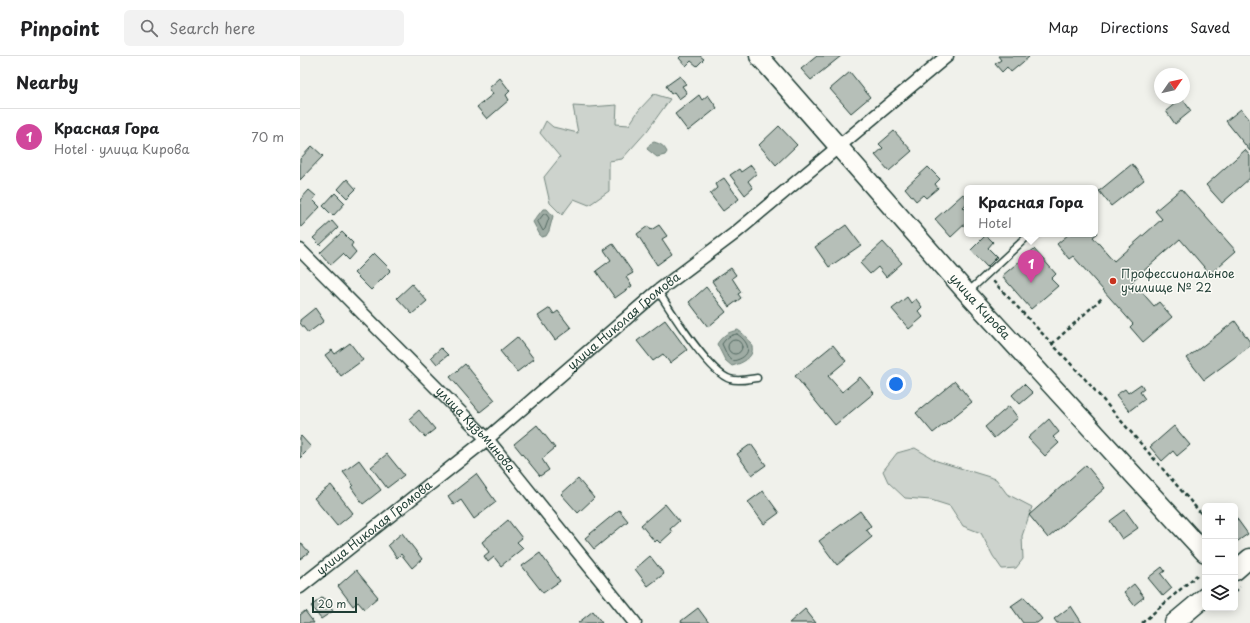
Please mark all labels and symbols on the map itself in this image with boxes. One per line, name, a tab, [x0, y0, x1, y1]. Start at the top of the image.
north arrow	[1154, 68, 1190, 104]
pin: 1	[1018, 250, 1044, 283]
place label: Профессиональное училище № 22	[1121, 264, 1235, 296]
street label: улица Николая Громова	[563, 267, 684, 374]
street label: улица Кирова	[946, 269, 1016, 343]
marker: Профессиональное училище № 22	[1108, 276, 1118, 286]
your location	[886, 374, 906, 394]
street label: улица Кузьминова	[432, 382, 521, 476]
street label: улица Николая Громова	[312, 475, 436, 579]
scale bar	[312, 595, 357, 614]

